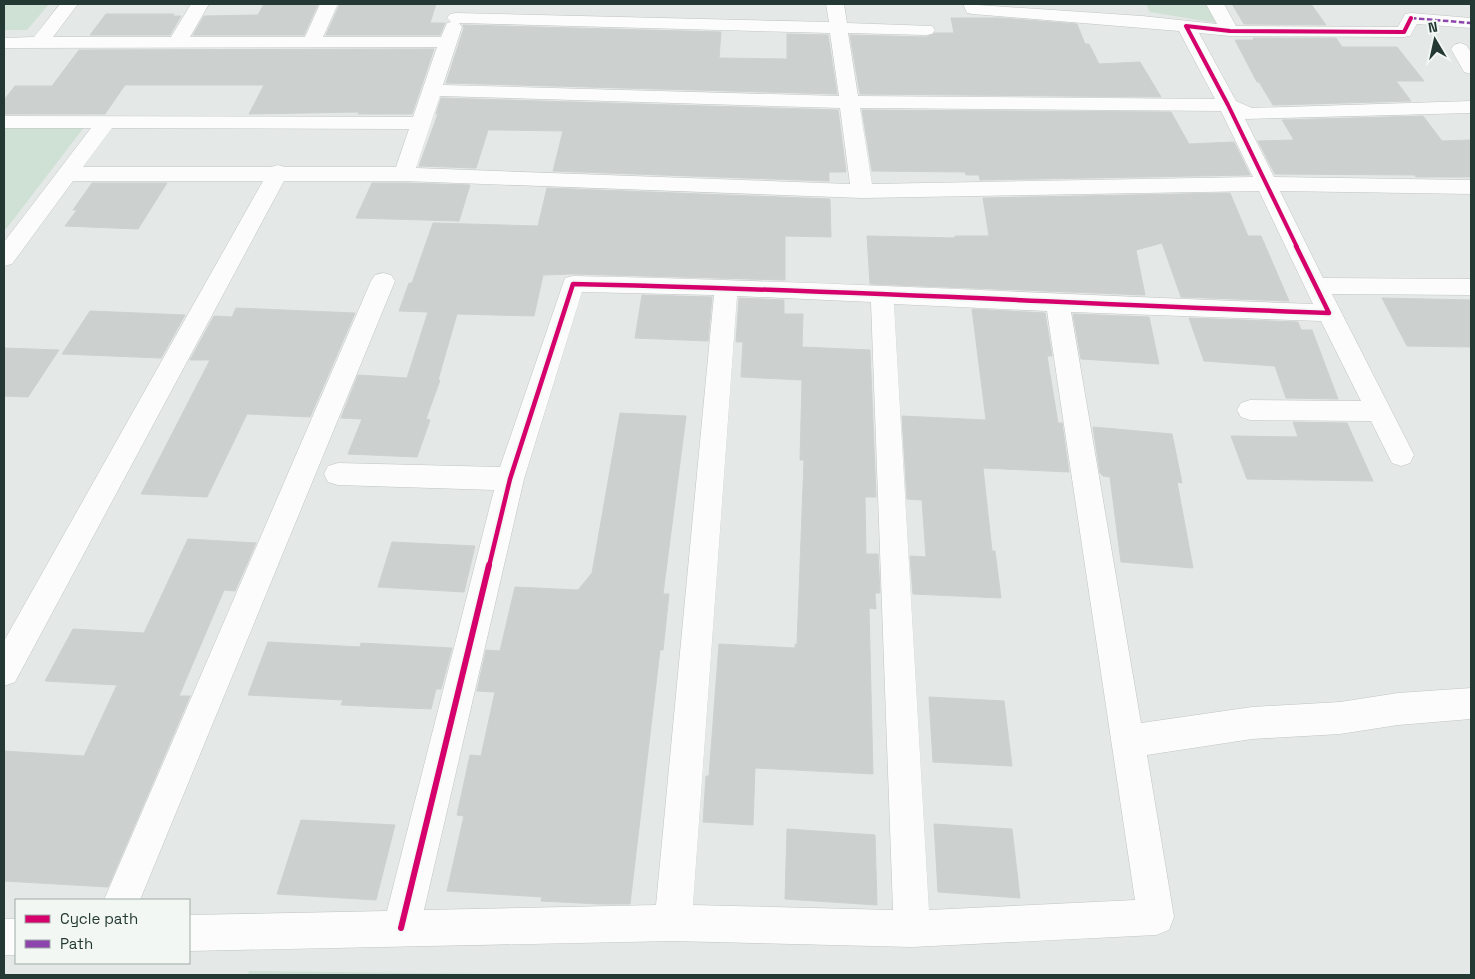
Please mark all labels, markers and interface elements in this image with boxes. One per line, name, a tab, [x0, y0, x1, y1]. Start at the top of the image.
north arrow	[1410, 15, 1460, 65]
text: N	[1427, 18, 1439, 37]
legend	[15, 899, 190, 964]
text: Cycle path	[60, 909, 138, 928]
text: Path	[60, 934, 93, 953]

